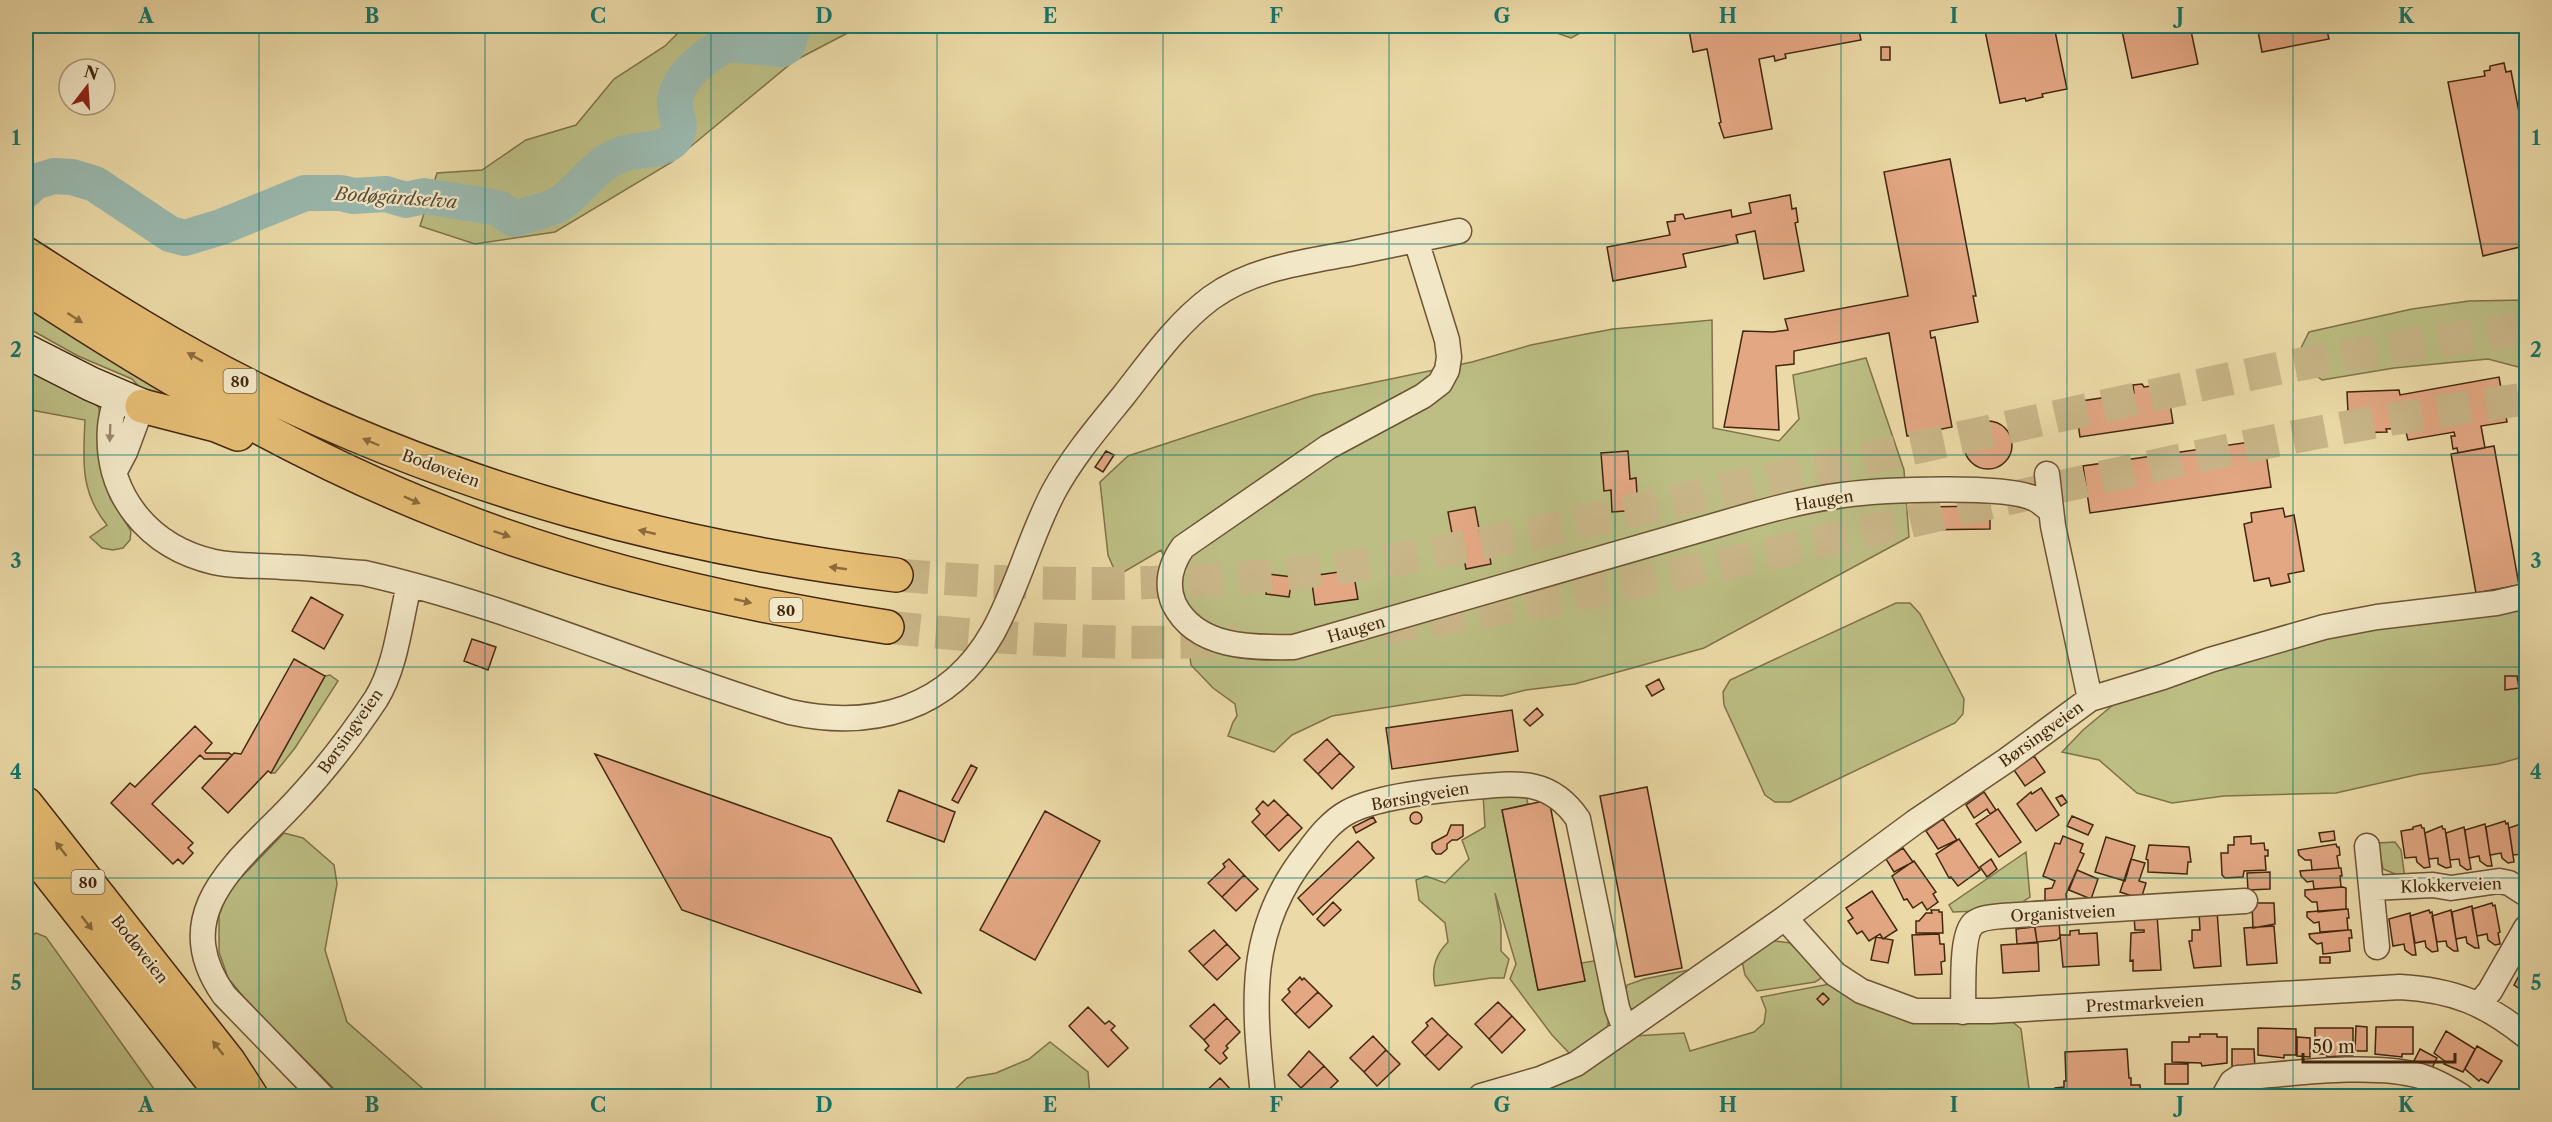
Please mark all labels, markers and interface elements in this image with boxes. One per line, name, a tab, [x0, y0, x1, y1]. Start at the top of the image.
text: A	[137, 4, 154, 28]
text: B	[365, 4, 380, 28]
text: C	[590, 4, 606, 28]
text: D	[815, 4, 833, 28]
text: E	[1043, 4, 1057, 28]
text: F	[1269, 4, 1283, 28]
text: G	[1494, 4, 1511, 28]
text: H	[1719, 4, 1737, 28]
text: I	[1950, 4, 1958, 28]
text: J	[2172, 4, 2184, 28]
text: K	[2398, 4, 2415, 28]
north arrow	[57, 57, 117, 117]
text: N	[82, 61, 101, 84]
text: 1	[12, 126, 21, 150]
text: 1	[2532, 126, 2541, 150]
water label: Bodøgårdselva	[332, 183, 458, 213]
one-way arrow	[67, 313, 83, 324]
text: 2	[10, 338, 22, 362]
text: 2	[2530, 338, 2542, 362]
one-way arrow	[186, 352, 203, 362]
road number: 80	[224, 369, 256, 393]
one-way arrow	[106, 424, 115, 443]
one-way arrow	[361, 437, 379, 447]
street label: Bodøveien	[399, 445, 483, 491]
street label: Haugen	[1793, 485, 1855, 515]
one-way arrow	[403, 495, 420, 504]
one-way arrow	[637, 526, 656, 536]
one-way arrow	[493, 529, 511, 539]
text: 3	[10, 549, 22, 573]
text: 3	[2530, 549, 2542, 573]
one-way arrow	[829, 563, 848, 572]
one-way arrow	[734, 597, 752, 607]
road number: 80	[770, 598, 802, 622]
street label: Haugen	[1325, 611, 1387, 647]
street label: Børsingveien	[313, 685, 387, 777]
street label: Børsingveien	[1995, 697, 2087, 771]
text: 4	[10, 760, 22, 784]
text: 4	[2530, 760, 2542, 784]
street label: Børsingveien	[1369, 778, 1471, 814]
one-way arrow	[56, 841, 68, 856]
road number: 80	[72, 870, 104, 894]
street label: Klokkerveien	[2400, 873, 2502, 897]
street label: Organistveien	[2010, 900, 2116, 926]
street label: Bodøveien	[107, 911, 173, 987]
one-way arrow	[81, 915, 94, 931]
text: 5	[10, 971, 22, 995]
text: 5	[2530, 971, 2542, 995]
street label: Prestmarkveien	[2085, 990, 2205, 1016]
scale bar	[2303, 1026, 2454, 1064]
text: 50 m	[2312, 1036, 2355, 1058]
one-way arrow	[212, 1040, 225, 1056]
text: A	[137, 1093, 154, 1117]
text: B	[365, 1093, 380, 1117]
text: C	[590, 1093, 606, 1117]
text: D	[815, 1093, 833, 1117]
text: E	[1043, 1093, 1057, 1117]
text: F	[1269, 1093, 1283, 1117]
text: G	[1494, 1093, 1511, 1117]
text: H	[1719, 1093, 1737, 1117]
text: I	[1950, 1093, 1958, 1117]
text: J	[2172, 1093, 2184, 1117]
text: K	[2398, 1093, 2415, 1117]

